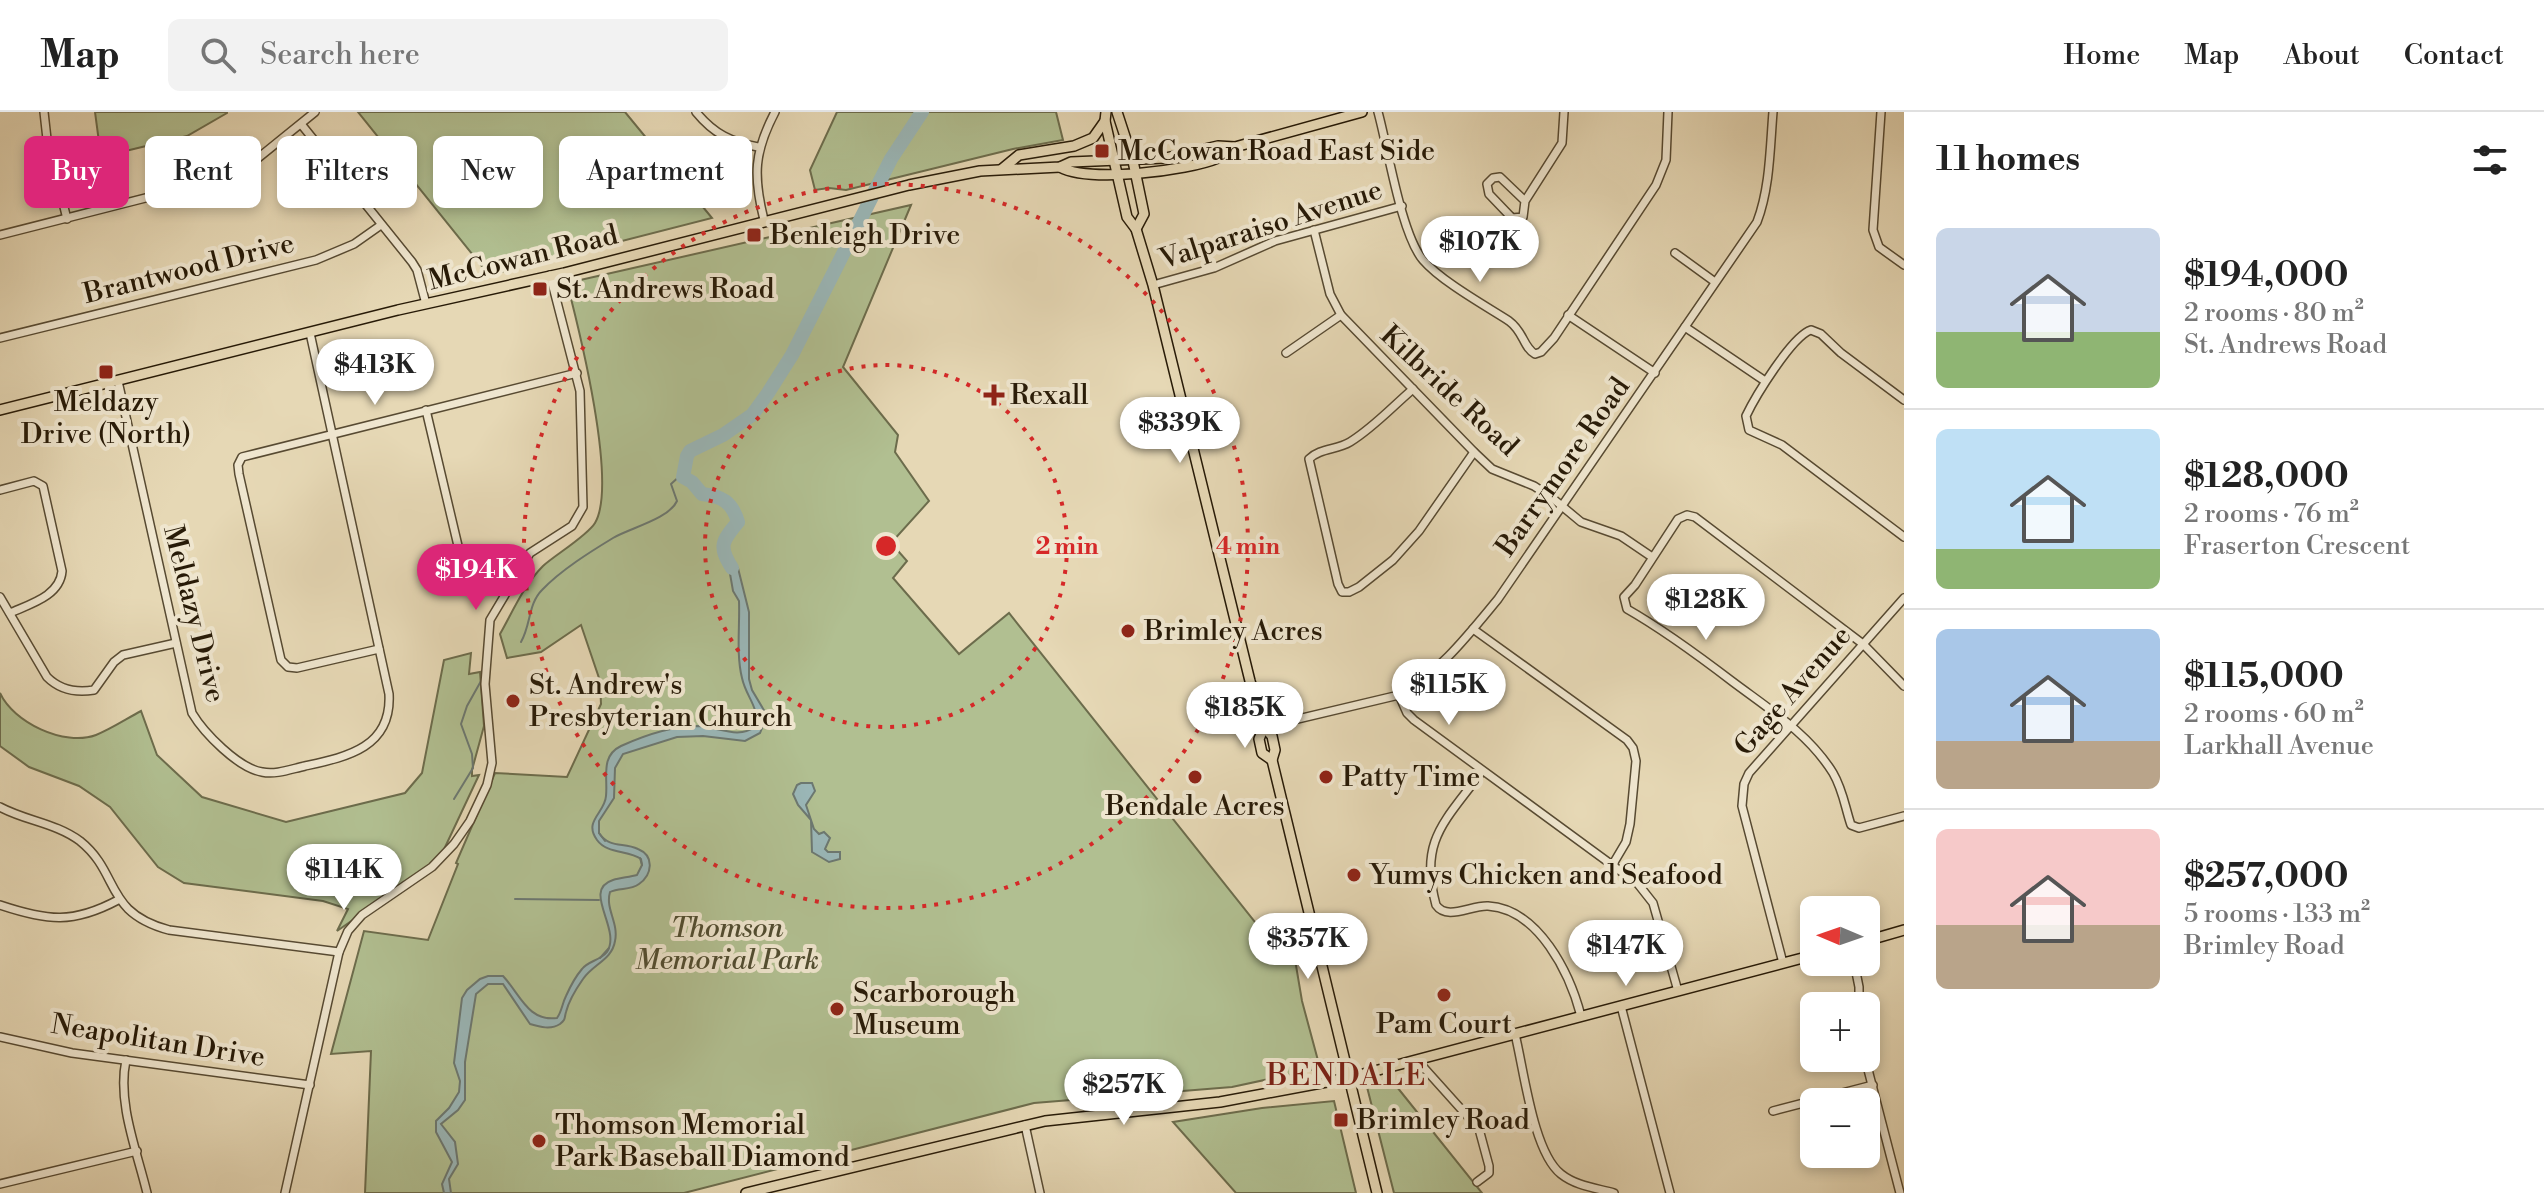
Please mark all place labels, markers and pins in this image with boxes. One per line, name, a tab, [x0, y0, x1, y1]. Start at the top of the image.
place label: McCowan Road East Side	[1118, 134, 1435, 169]
marker: McCowan Road East Side	[1093, 142, 1111, 160]
pin: $107K	[1424, 216, 1536, 284]
place label: Benleigh Drive	[769, 218, 960, 253]
marker: Benleigh Drive	[745, 226, 763, 244]
place label: St. Andrews Road	[556, 272, 775, 307]
marker: St. Andrews Road	[531, 280, 549, 298]
pin: $413K	[319, 339, 431, 407]
marker: Meldazy Drive (North)	[97, 363, 115, 381]
place label: Rexall	[1010, 378, 1089, 413]
place label: Meldazy Drive (North)	[21, 385, 191, 452]
marker: Rexall	[985, 386, 1003, 404]
pin: $339K	[1124, 397, 1236, 465]
centre of rings	[872, 532, 900, 560]
pin: $194K	[420, 544, 532, 612]
pin: $128K	[1650, 574, 1762, 642]
place label: Brimley Acres	[1143, 614, 1323, 649]
marker: Brimley Acres	[1119, 622, 1137, 640]
pin: $115K	[1393, 659, 1505, 727]
place label: St. Andrew's Presbyterian Church	[529, 668, 793, 735]
pin: $185K	[1189, 682, 1301, 750]
marker: St. Andrew's Presbyterian Church	[504, 692, 522, 710]
place label: Patty Time	[1342, 760, 1481, 795]
marker: Bendale Acres	[1186, 768, 1204, 786]
marker: Patty Time	[1317, 768, 1335, 786]
place label: Bendale Acres	[1104, 789, 1285, 824]
pin: $114K	[288, 844, 400, 912]
place label: Yumys Chicken and Seafood	[1368, 858, 1723, 893]
marker: Yumys Chicken and Seafood	[1345, 866, 1363, 884]
pin: $357K	[1252, 913, 1364, 981]
pin: $147K	[1570, 920, 1682, 988]
place label: Scarborough Museum	[853, 976, 1016, 1043]
marker: Pam Court	[1435, 986, 1453, 1004]
marker: Scarborough Museum	[828, 1000, 846, 1018]
place label: Pam Court	[1376, 1007, 1512, 1042]
pin: $257K	[1068, 1059, 1180, 1127]
place label: Brimley Road	[1356, 1103, 1530, 1138]
place label: Thomson Memorial Park Baseball Diamond	[555, 1108, 850, 1175]
marker: Brimley Road	[1332, 1111, 1350, 1129]
marker: Thomson Memorial Park Baseball Diamond	[530, 1132, 548, 1150]

